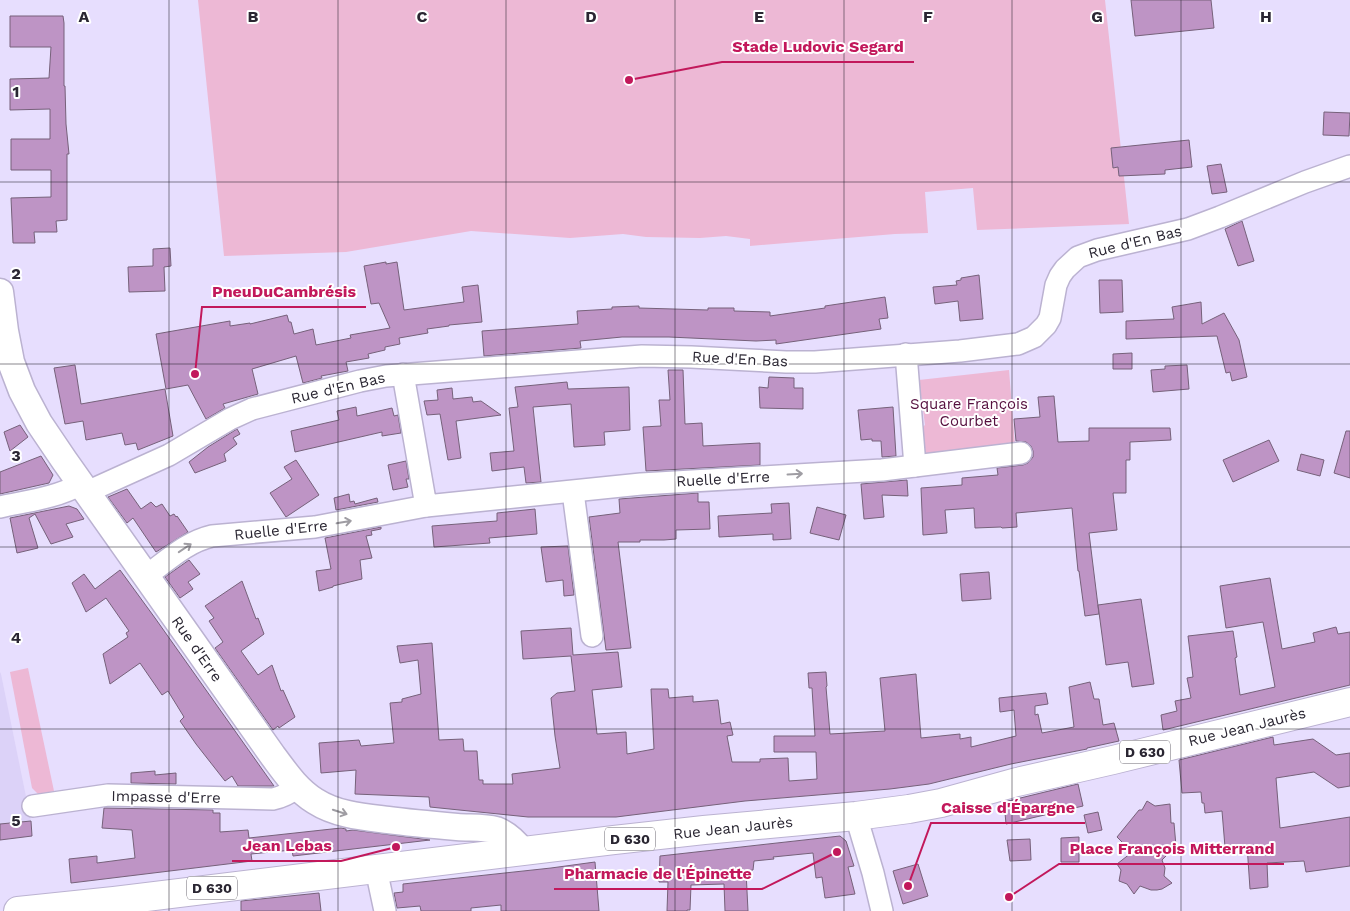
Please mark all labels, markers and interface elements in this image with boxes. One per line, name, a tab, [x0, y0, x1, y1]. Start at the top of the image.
text: A	[79, 7, 90, 26]
text: B	[248, 7, 259, 26]
text: C	[417, 7, 428, 26]
text: D	[585, 7, 597, 26]
text: E	[754, 7, 764, 26]
text: F	[923, 7, 933, 26]
text: G	[1091, 7, 1103, 26]
text: H	[1260, 7, 1272, 26]
callout: Stade Ludovic Segard	[722, 31, 914, 62]
text: Stade Ludovic Segard	[732, 37, 904, 56]
text: 1	[13, 82, 19, 101]
street label: Rue d'En Bas	[1086, 222, 1184, 262]
text: 2	[11, 264, 21, 283]
callout: PneuDuCambrésis	[202, 276, 366, 307]
text: PneuDuCambrésis	[212, 282, 357, 301]
street label: Rue d'En Bas	[692, 348, 788, 371]
street label: Rue d'En Bas	[289, 368, 387, 408]
park label: Square François Courbet	[910, 395, 1028, 430]
text: 3	[11, 446, 21, 465]
street label: Ruelle d'Erre	[676, 468, 770, 490]
one-way arrow	[787, 470, 803, 479]
street label: Ruelle d'Erre	[233, 516, 329, 544]
one-way arrow	[336, 517, 352, 527]
one-way arrow	[178, 543, 192, 553]
street label: Rue d'Erre	[168, 613, 226, 685]
text: 4	[11, 628, 21, 647]
street label: Rue Jean Jaurès	[1186, 704, 1308, 750]
road number: D 630	[1120, 740, 1170, 764]
street label: Impasse d'Erre	[111, 787, 221, 807]
callout: Caisse d'Épargne	[931, 792, 1085, 823]
text: Caisse d'Épargne	[941, 798, 1075, 817]
one-way arrow	[331, 807, 347, 817]
text: 5	[11, 811, 21, 830]
street label: Rue Jean Jaurès	[672, 813, 794, 843]
road number: D 630	[605, 828, 655, 851]
callout: Jean Lebas	[232, 830, 341, 861]
callout: Place François Mitterrand	[1059, 833, 1284, 864]
text: Jean Lebas	[242, 836, 332, 855]
text: Place François Mitterrand	[1070, 839, 1274, 858]
callout: Pharmacie de l'Épinette	[554, 858, 762, 889]
text: Pharmacie de l'Épinette	[564, 864, 752, 883]
road number: D 630	[187, 876, 237, 900]

